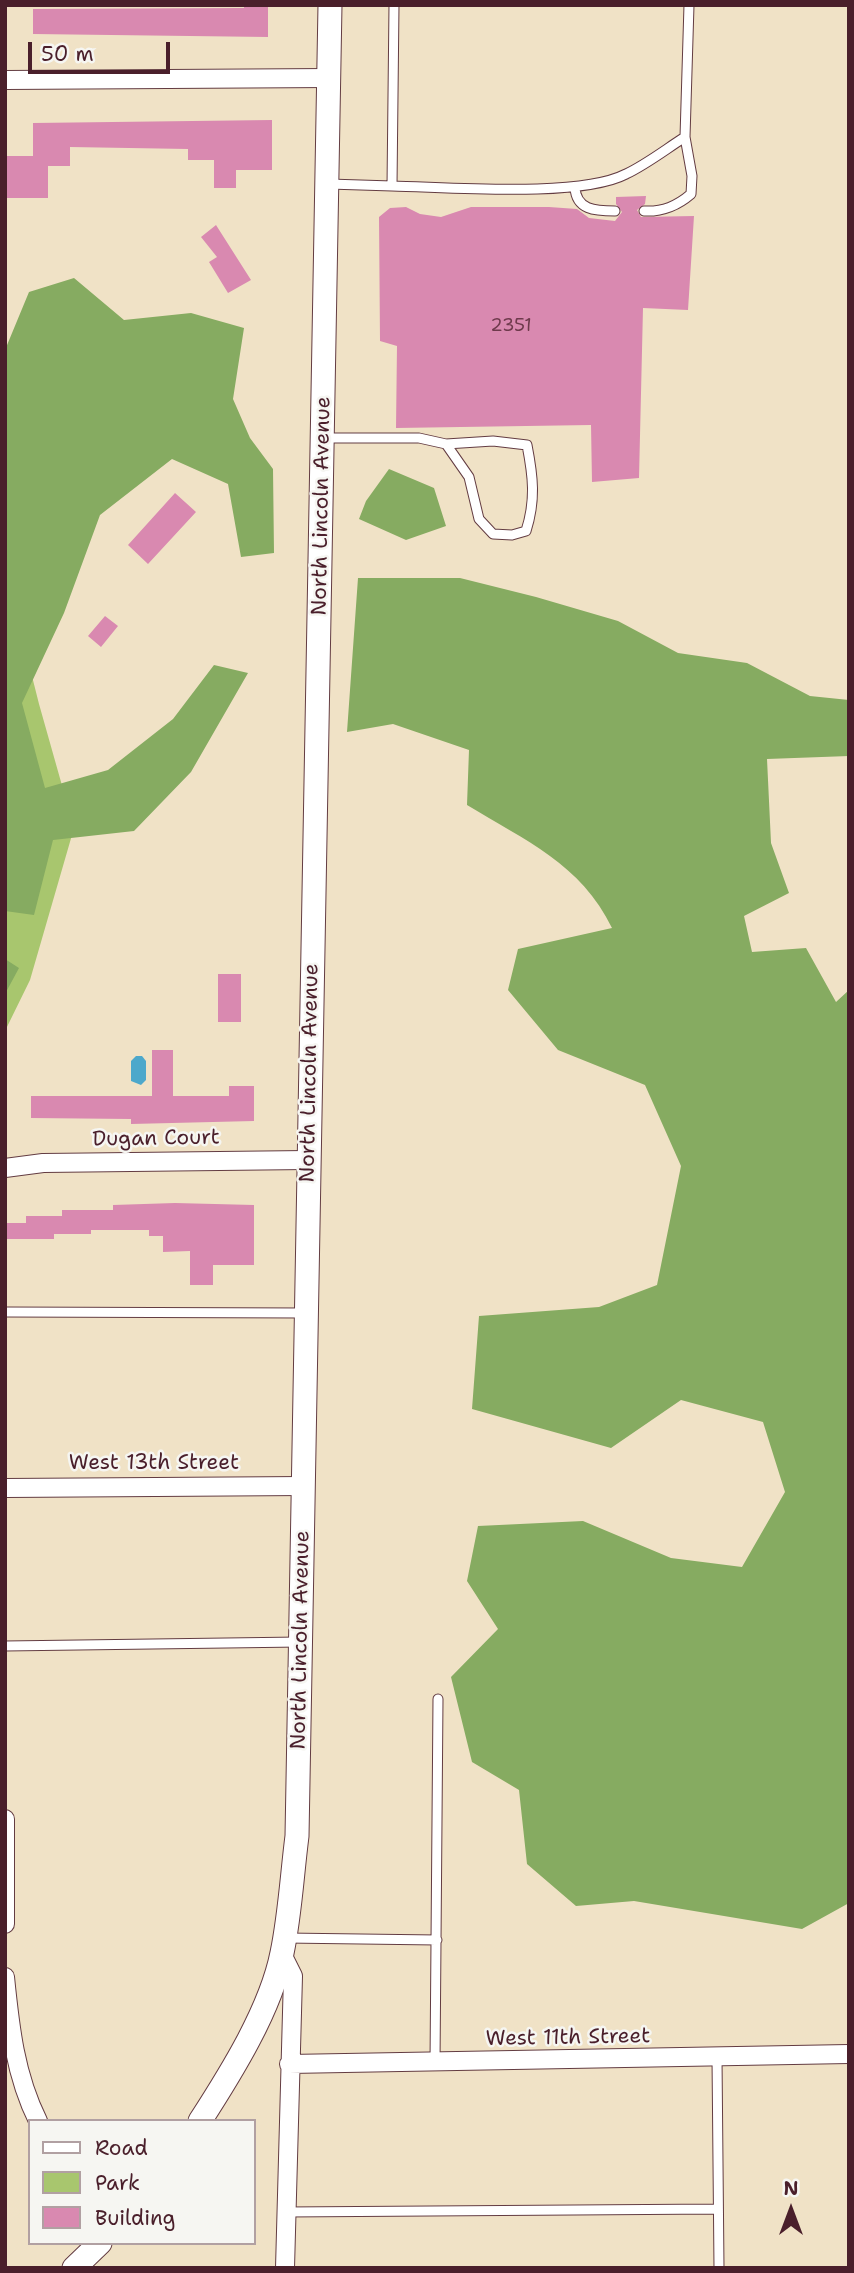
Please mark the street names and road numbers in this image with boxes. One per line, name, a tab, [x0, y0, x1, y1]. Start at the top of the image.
street label: North Lincoln Avenue	[307, 396, 337, 616]
street label: North Lincoln Avenue	[295, 963, 325, 1183]
street label: Dugan Court	[92, 1125, 220, 1153]
street label: West 13th Street	[69, 1451, 239, 1477]
street label: North Lincoln Avenue	[286, 1530, 316, 1750]
street label: West 11th Street	[486, 2024, 650, 2052]

